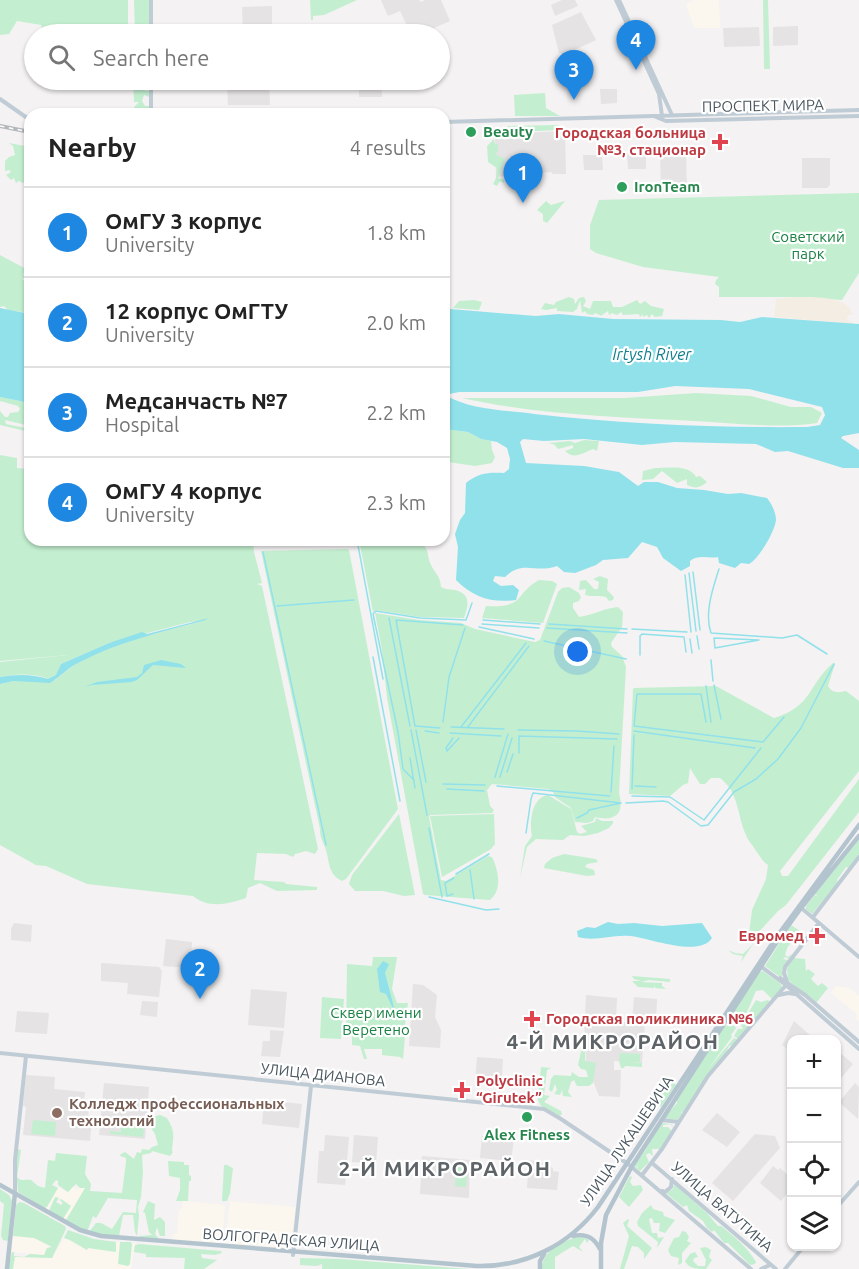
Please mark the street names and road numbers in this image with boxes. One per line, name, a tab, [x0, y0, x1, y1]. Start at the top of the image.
street label: ПРОСПЕКТ МИРА	[702, 96, 824, 115]
street label: УЛИЦА ДИАНОВА	[260, 1060, 386, 1090]
street label: УЛИЦА ЛУКАШЕВИЧА	[577, 1072, 677, 1209]
street label: УЛИЦА ВАТУТИНА	[668, 1158, 776, 1255]
street label: ВОЛГОГРАДСКАЯ УЛИЦА	[202, 1225, 380, 1254]

